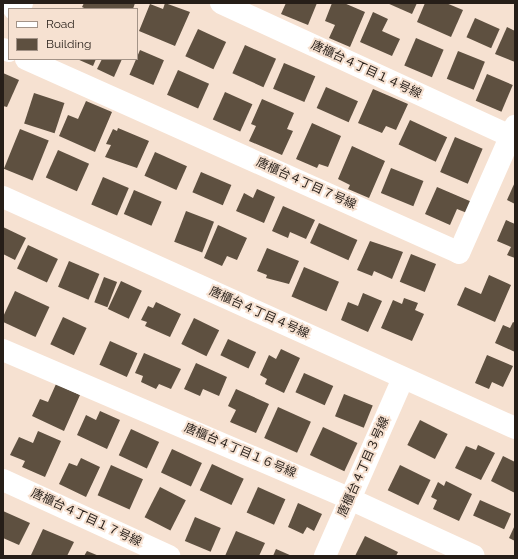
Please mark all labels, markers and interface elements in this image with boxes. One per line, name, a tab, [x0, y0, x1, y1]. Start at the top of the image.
legend	[8, 8, 138, 60]
text: Road	[46, 17, 75, 31]
text: Building	[46, 37, 92, 51]
street label: 唐櫃台４丁目１４号線	[309, 38, 423, 102]
street label: 唐櫃台４丁目７号線	[254, 155, 358, 213]
street label: 唐櫃台４丁目４号線	[207, 284, 311, 342]
street label: 唐櫃台４丁目３号線	[335, 415, 393, 519]
street label: 唐櫃台４丁目１６号線	[182, 421, 298, 481]
street label: 唐櫃台４丁目１７号線	[29, 486, 143, 550]

